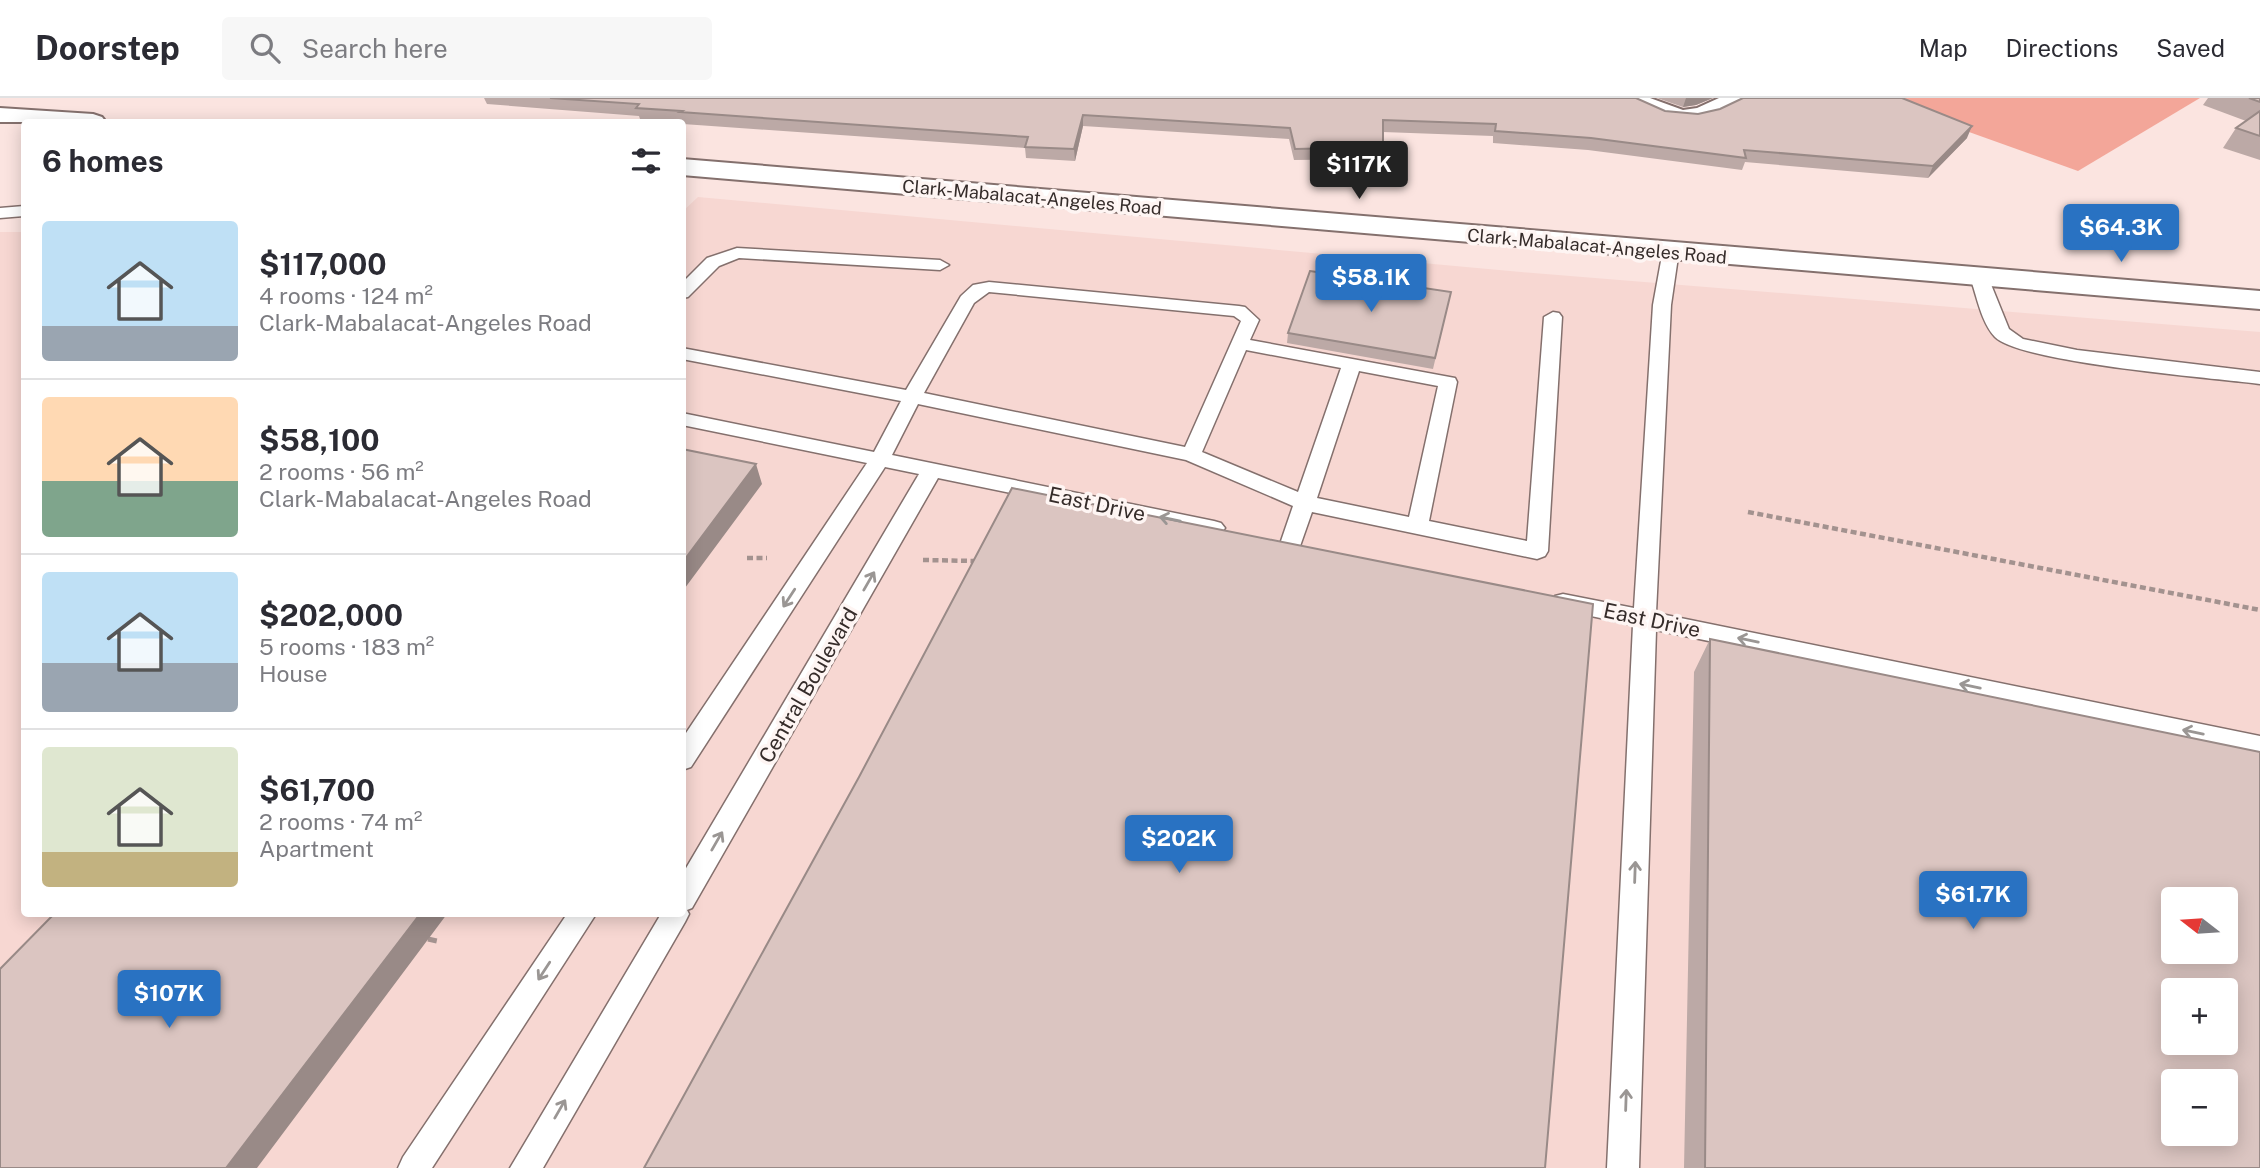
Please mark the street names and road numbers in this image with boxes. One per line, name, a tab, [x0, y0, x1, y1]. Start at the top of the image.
street label: Clark-Mabalacat-Angeles Road	[901, 175, 1163, 219]
street label: Clark-Mabalacat-Angeles Road	[1466, 224, 1728, 268]
street label: East Drive	[1046, 482, 1148, 526]
street label: East Drive	[1601, 598, 1703, 642]
street label: Central Boulevard	[753, 603, 863, 767]

